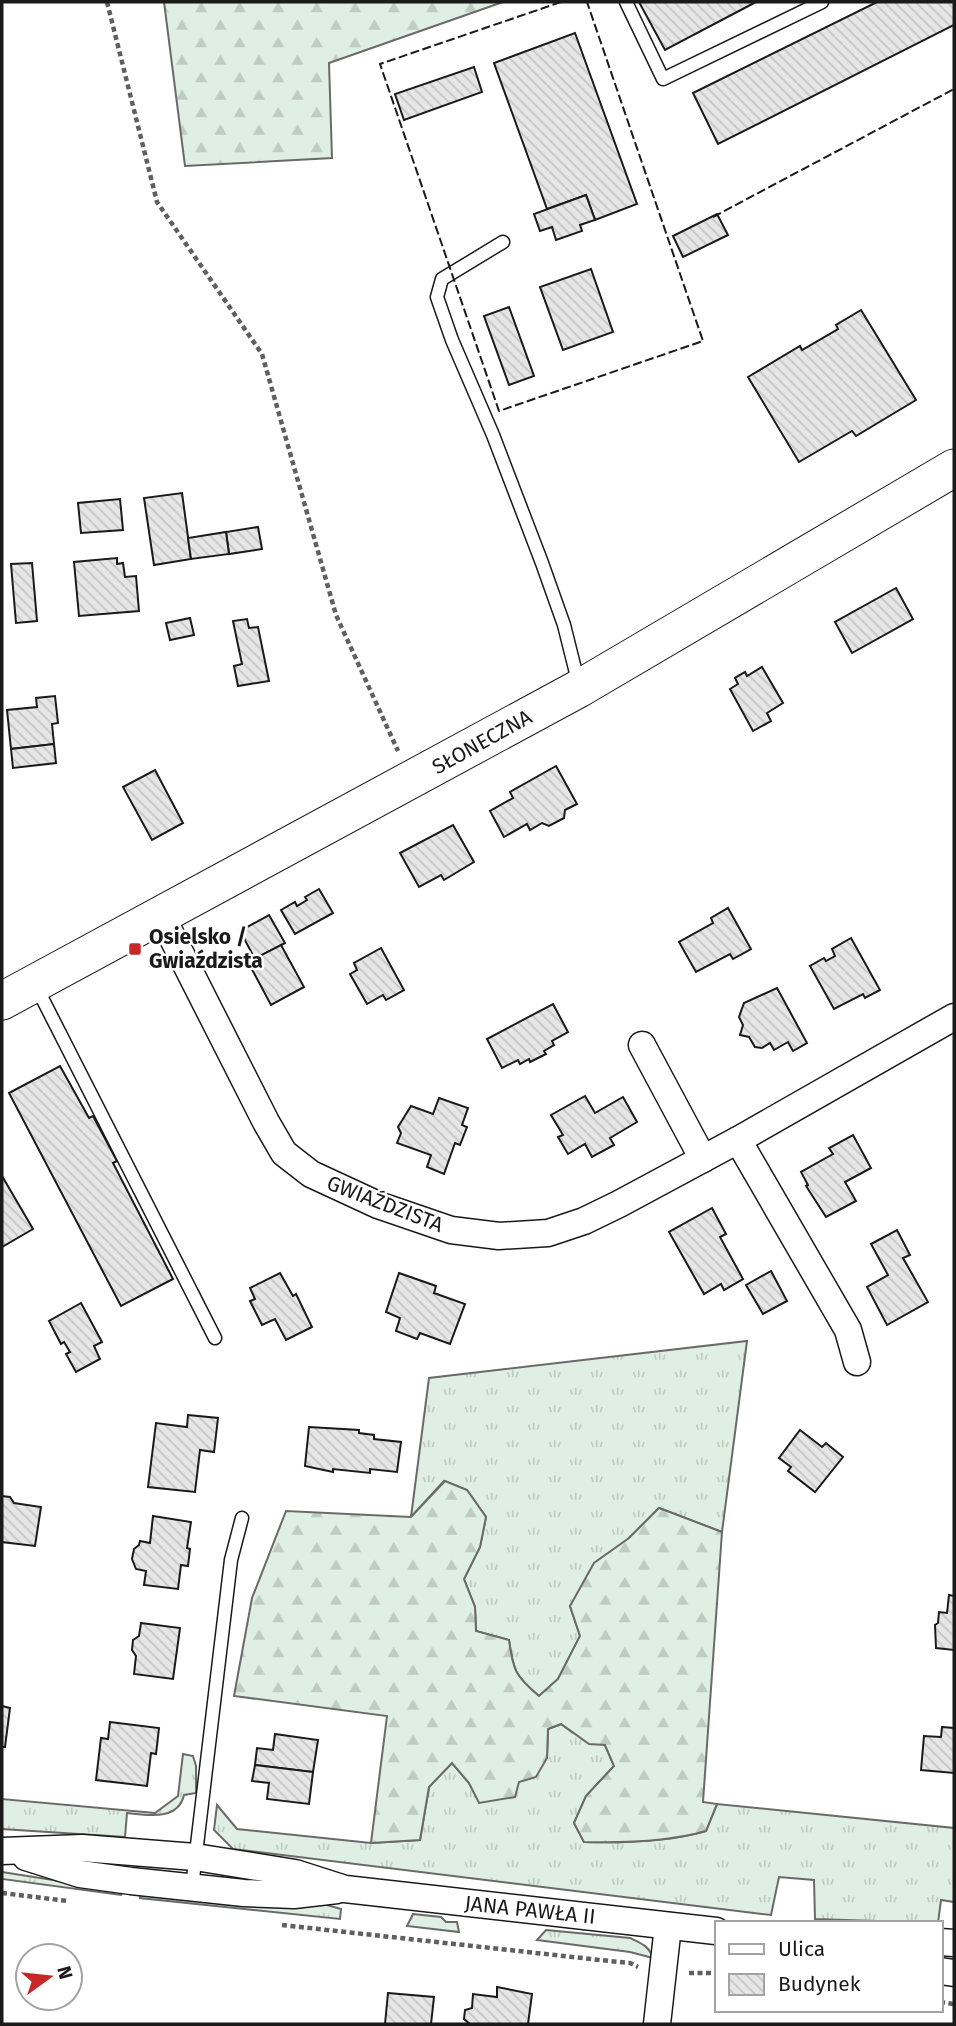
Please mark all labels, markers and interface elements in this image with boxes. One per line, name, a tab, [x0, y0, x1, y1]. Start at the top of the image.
street label: SŁONECZNA	[428, 704, 536, 780]
place label: Osielsko / Gwiaździsta	[149, 924, 263, 974]
marker: Osielsko / Gwiaździsta	[127, 941, 143, 957]
street label: GWIAŹDZISTA	[323, 1170, 447, 1238]
street label: JANA PAWŁA II	[463, 1890, 597, 1930]
legend	[715, 1921, 942, 2012]
text: Ulica	[778, 1936, 825, 1962]
north arrow	[14, 1942, 84, 2012]
text: N	[52, 1964, 78, 1982]
text: Budynek	[778, 1971, 861, 1997]

